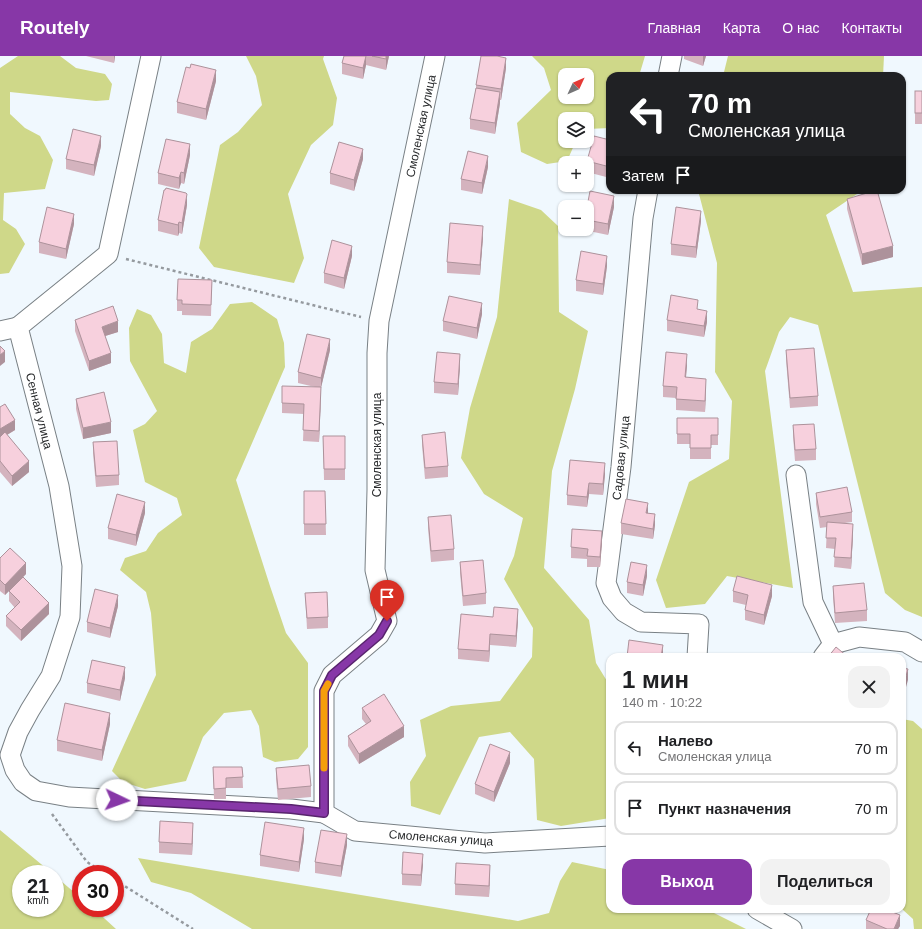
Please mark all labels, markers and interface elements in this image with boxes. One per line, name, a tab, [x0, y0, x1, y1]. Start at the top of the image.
text: Routely	[20, 17, 90, 38]
text: Главная	[647, 20, 701, 36]
text: Карта	[723, 20, 760, 36]
text: О нас	[782, 20, 820, 36]
text: Контакты	[842, 20, 902, 36]
north arrow	[558, 68, 594, 104]
map controls	[558, 68, 594, 236]
street label: Смоленская улица	[403, 73, 439, 179]
icon: left	[622, 88, 674, 140]
text: 70 m	[688, 88, 752, 119]
button: layers	[558, 112, 594, 148]
text: Смоленская улица	[688, 121, 845, 141]
button: +	[558, 156, 594, 192]
icon: arrive	[672, 164, 694, 186]
text: Затем	[622, 167, 664, 184]
button: −	[558, 200, 594, 236]
street label: Сенная улица	[23, 371, 55, 451]
street label: Смоленская улица	[370, 392, 384, 497]
street label: Садовая улица	[610, 415, 632, 501]
pin	[370, 580, 404, 621]
icon: arrive	[376, 586, 398, 608]
text: 1 мин	[622, 666, 689, 693]
button: close	[848, 666, 890, 708]
text: 140 m · 10:22	[622, 695, 702, 710]
text: Налево	[658, 732, 713, 749]
icon: left	[624, 737, 646, 759]
text: 70 m	[855, 740, 888, 757]
text: Смоленская улица	[658, 749, 771, 764]
position arrow	[96, 779, 138, 821]
icon: arrive	[624, 797, 646, 819]
text: Пункт назначения	[658, 800, 791, 817]
text: 70 m	[855, 800, 888, 817]
street label: Смоленская улица	[388, 827, 494, 849]
button: Выход	[622, 859, 752, 905]
button: Поделиться	[760, 859, 890, 905]
speed limit sign: 30	[72, 865, 124, 917]
text: 21	[27, 875, 49, 897]
text: km/h	[27, 895, 49, 906]

